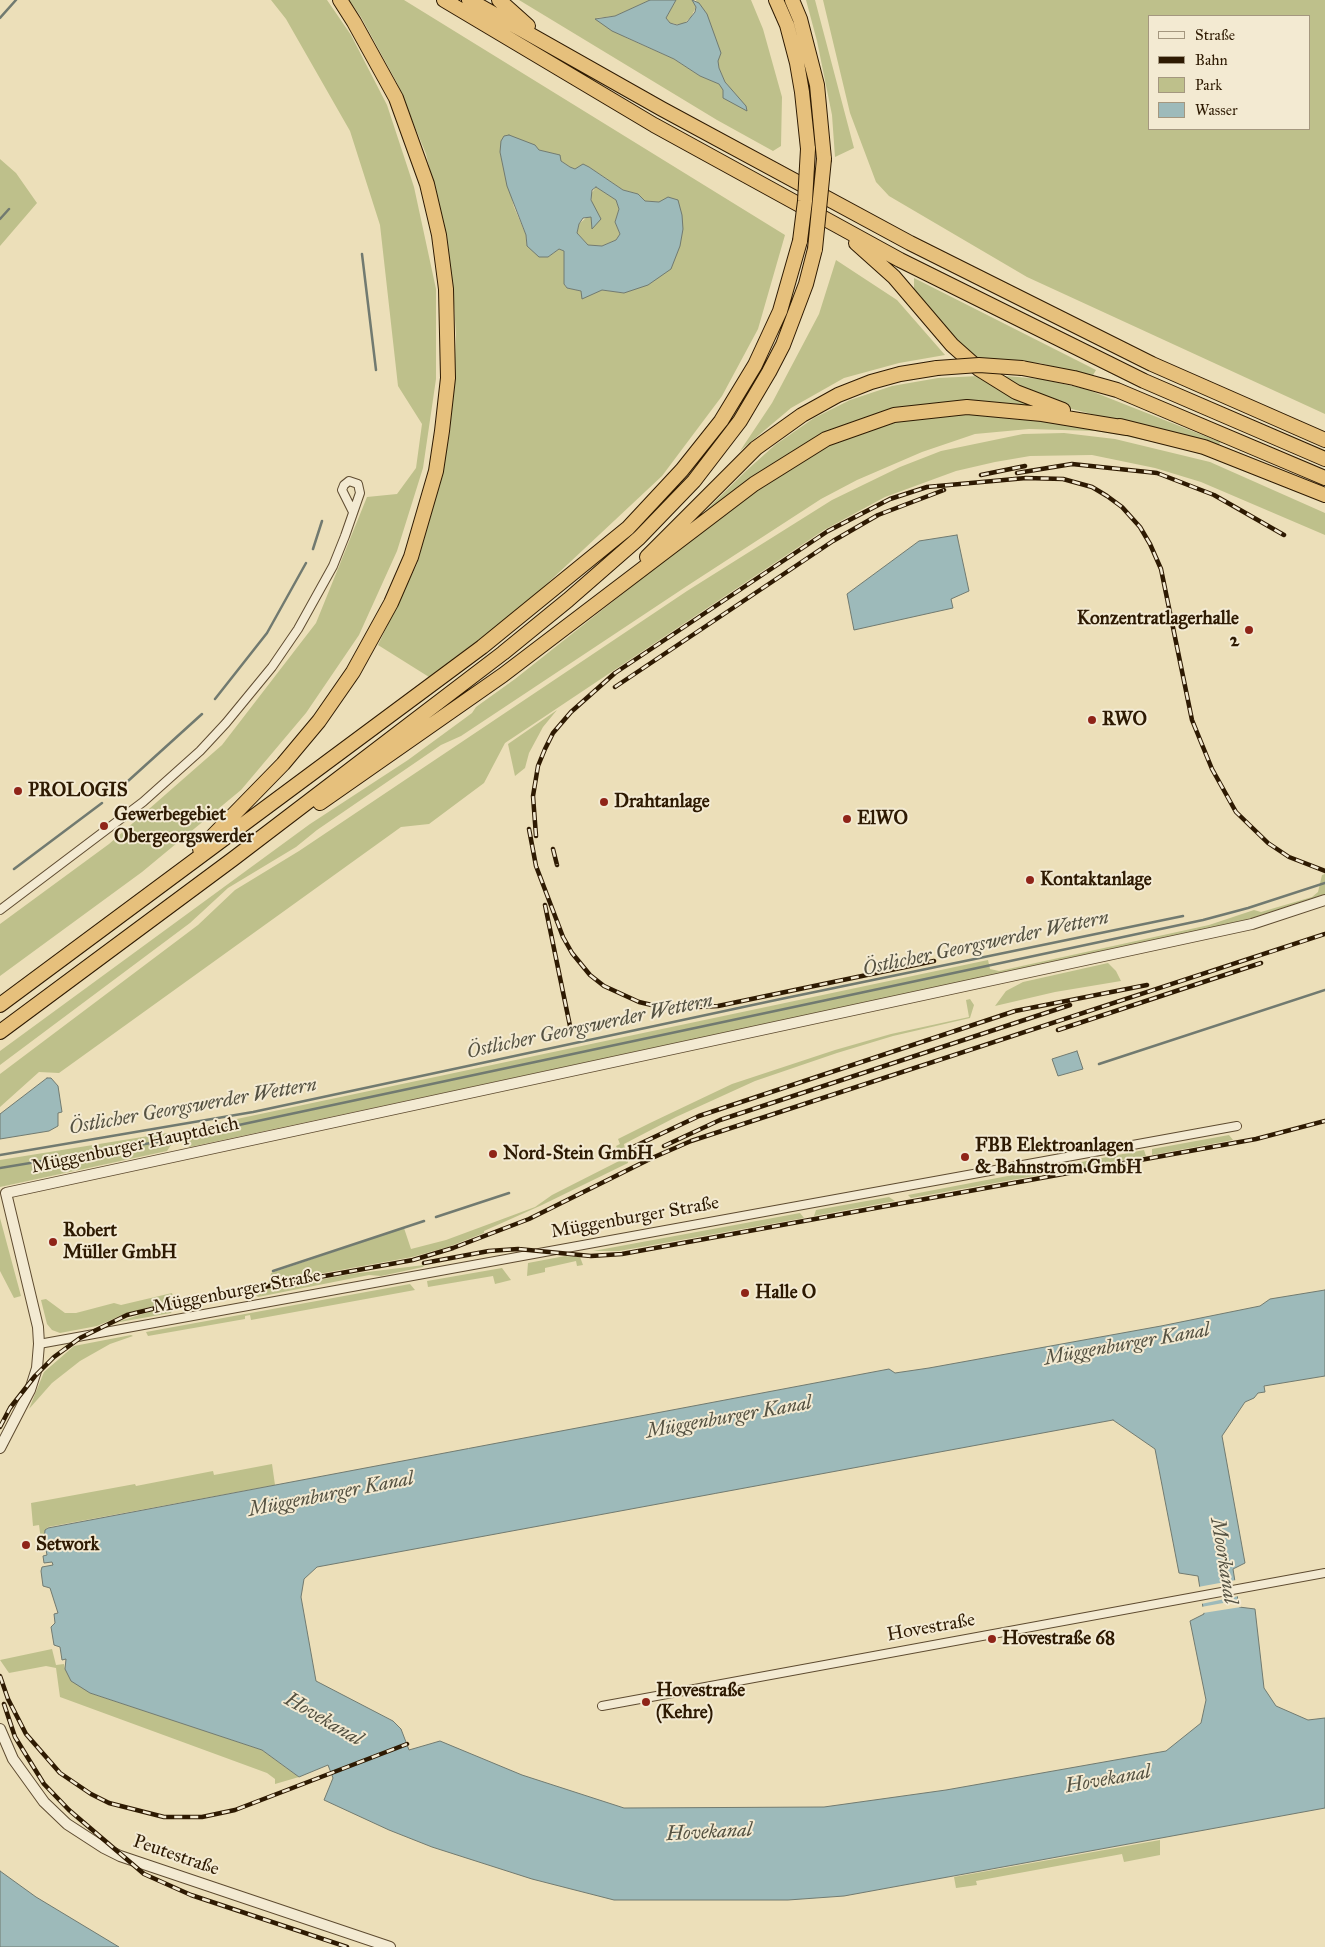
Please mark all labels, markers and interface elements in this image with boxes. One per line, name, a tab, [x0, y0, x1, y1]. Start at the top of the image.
legend	[1148, 15, 1310, 130]
text: Straße	[1195, 26, 1235, 44]
text: Bahn	[1195, 51, 1228, 69]
text: Park	[1195, 76, 1222, 94]
text: Wasser	[1195, 101, 1238, 119]
place label: Konzentratlagerhalle 2	[1077, 608, 1239, 652]
marker: Konzentratlagerhalle 2	[1243, 624, 1255, 636]
place label: RWO	[1102, 709, 1147, 731]
marker: RWO	[1086, 714, 1098, 726]
place label: PROLOGIS	[28, 780, 128, 802]
marker: PROLOGIS	[12, 785, 24, 797]
place label: Drahtanlage	[614, 791, 710, 813]
marker: Drahtanlage	[598, 796, 610, 808]
place label: Gewerbegebiet Obergeorgswerder	[114, 804, 254, 848]
place label: ElWO	[857, 808, 908, 830]
marker: ElWO	[841, 813, 853, 825]
marker: Gewerbegebiet Obergeorgswerder	[98, 820, 110, 832]
place label: Kontaktanlage	[1040, 869, 1152, 891]
marker: Kontaktanlage	[1024, 874, 1036, 886]
water label: Östlicher Georgswerder Wettern	[861, 906, 1111, 982]
water label: Östlicher Georgswerder Wettern	[465, 989, 715, 1065]
water label: Östlicher Georgswerder Wettern	[67, 1073, 319, 1141]
street label: Müggenburger Hauptdeich	[29, 1113, 241, 1179]
place label: FBB Elektroanlagen & Bahnstrom GmbH	[975, 1135, 1142, 1179]
place label: Nord-Stein GmbH	[503, 1143, 653, 1165]
marker: Nord-Stein GmbH	[487, 1148, 499, 1160]
marker: FBB Elektroanlagen & Bahnstrom GmbH	[959, 1151, 971, 1163]
street label: Müggenburger Straße	[549, 1192, 721, 1244]
place label: Robert Müller GmbH	[63, 1220, 177, 1264]
marker: Robert Müller GmbH	[47, 1236, 59, 1248]
street label: Müggenburger Straße	[151, 1265, 323, 1319]
place label: Halle O	[755, 1282, 816, 1304]
marker: Halle O	[739, 1287, 751, 1299]
water label: Müggenburger Kanal	[1042, 1319, 1212, 1371]
water label: Müggenburger Kanal	[644, 1392, 814, 1444]
water label: Müggenburger Kanal	[247, 1467, 415, 1523]
water label: Moorkanal	[1204, 1516, 1242, 1606]
place label: Setwork	[36, 1534, 99, 1556]
marker: Setwork	[20, 1539, 32, 1551]
street label: Hovestraße	[885, 1609, 977, 1647]
place label: Hovestraße 68	[1002, 1628, 1115, 1650]
marker: Hovestraße 68	[986, 1633, 998, 1645]
place label: Hovestraße (Kehre)	[656, 1680, 745, 1724]
water label: Hovekanal	[280, 1688, 366, 1752]
marker: Hovestraße (Kehre)	[640, 1696, 652, 1708]
water label: Hovekanal	[1063, 1761, 1153, 1799]
water label: Hovekanal	[665, 1819, 753, 1847]
street label: Peutestraße	[130, 1831, 222, 1881]

